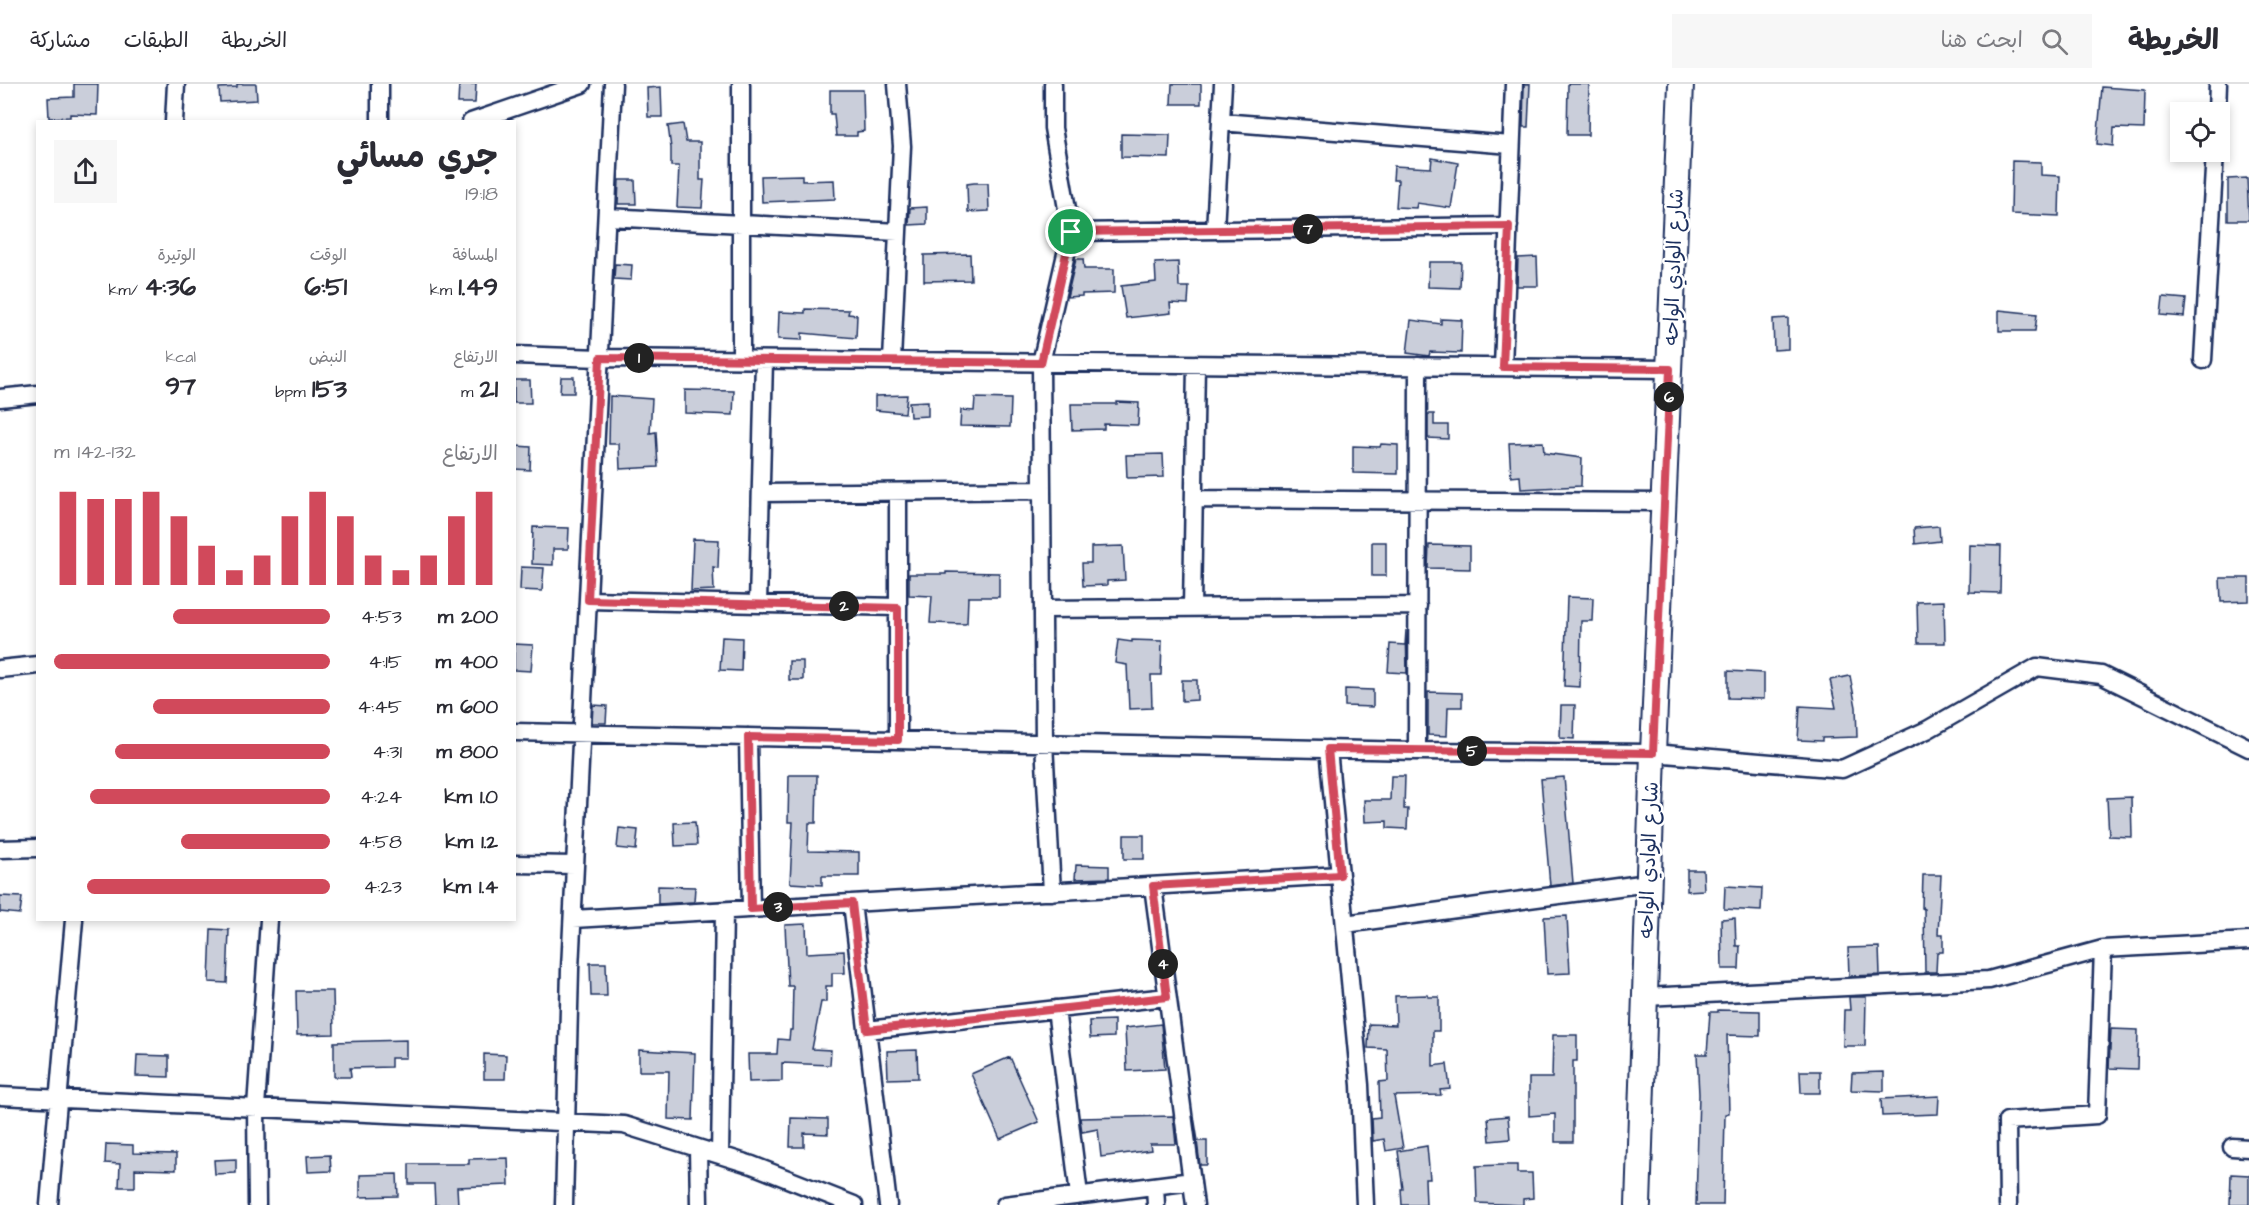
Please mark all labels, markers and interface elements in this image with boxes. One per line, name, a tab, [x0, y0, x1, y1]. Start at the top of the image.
search box	[1672, 14, 2092, 68]
text: الخريطة	[2128, 21, 2219, 60]
text: ابحث هنا	[1941, 25, 2023, 56]
icon: search	[2038, 25, 2071, 58]
text: مشاركة	[30, 26, 91, 55]
text: الطبقات	[124, 26, 189, 55]
text: الخريطة	[222, 26, 287, 55]
map controls	[2170, 102, 2230, 162]
button: locate	[2170, 102, 2230, 162]
text: جري مسائي	[336, 134, 498, 180]
button: share	[54, 140, 117, 203]
text: 19:18	[465, 180, 498, 208]
street label: شارع الوادي الواحه	[1657, 188, 1691, 346]
pin	[1045, 206, 1096, 257]
pin: 7	[1293, 214, 1323, 244]
icon: arrive	[1054, 215, 1087, 248]
text: 7	[1303, 218, 1313, 240]
text: الوتيرة	[157, 244, 196, 266]
text: الوقت	[310, 244, 347, 266]
text: المسافة	[452, 244, 498, 266]
text: 4:36	[144, 269, 196, 305]
text: 6:51	[305, 269, 347, 305]
text: 1.49	[459, 269, 498, 305]
text: /km	[108, 279, 144, 301]
text: km	[430, 279, 459, 301]
pin: 1	[624, 343, 654, 373]
text: kcal	[165, 346, 196, 368]
text: النبض	[309, 346, 347, 368]
text: الارتفاع	[453, 346, 498, 368]
text: 1	[638, 347, 640, 369]
text: 97	[165, 368, 196, 404]
text: 153	[312, 371, 347, 407]
text: 21	[480, 371, 498, 407]
text: bpm	[275, 381, 312, 403]
text: m	[461, 381, 480, 403]
pin: 6	[1654, 382, 1684, 412]
text: 6	[1664, 386, 1674, 408]
text: 132–142 m	[54, 438, 136, 466]
text: الارتفاع	[442, 440, 498, 468]
pin: 2	[829, 591, 859, 621]
text: 2	[839, 595, 849, 617]
text: 4:53	[361, 603, 402, 631]
text: 200 m	[438, 603, 498, 631]
text: 4:15	[368, 648, 402, 676]
text: 400 m	[436, 648, 498, 676]
text: 4:45	[357, 693, 402, 721]
text: 600 m	[437, 693, 498, 721]
pin: 5	[1457, 736, 1487, 766]
text: 4:31	[372, 738, 402, 766]
text: 800 m	[436, 738, 498, 766]
text: 5	[1466, 740, 1478, 762]
street label: شارع الوادي الواحه	[1632, 781, 1666, 939]
text: 4:24	[360, 783, 402, 811]
text: 1.0 km	[444, 783, 498, 811]
text: 4:58	[358, 828, 402, 856]
text: 1.2 km	[445, 828, 498, 856]
text: 4:23	[363, 873, 402, 901]
text: 1.4 km	[443, 873, 498, 901]
pin: 3	[763, 892, 793, 922]
text: 3	[774, 896, 782, 918]
pin: 4	[1148, 949, 1178, 979]
text: 4	[1158, 953, 1168, 975]

